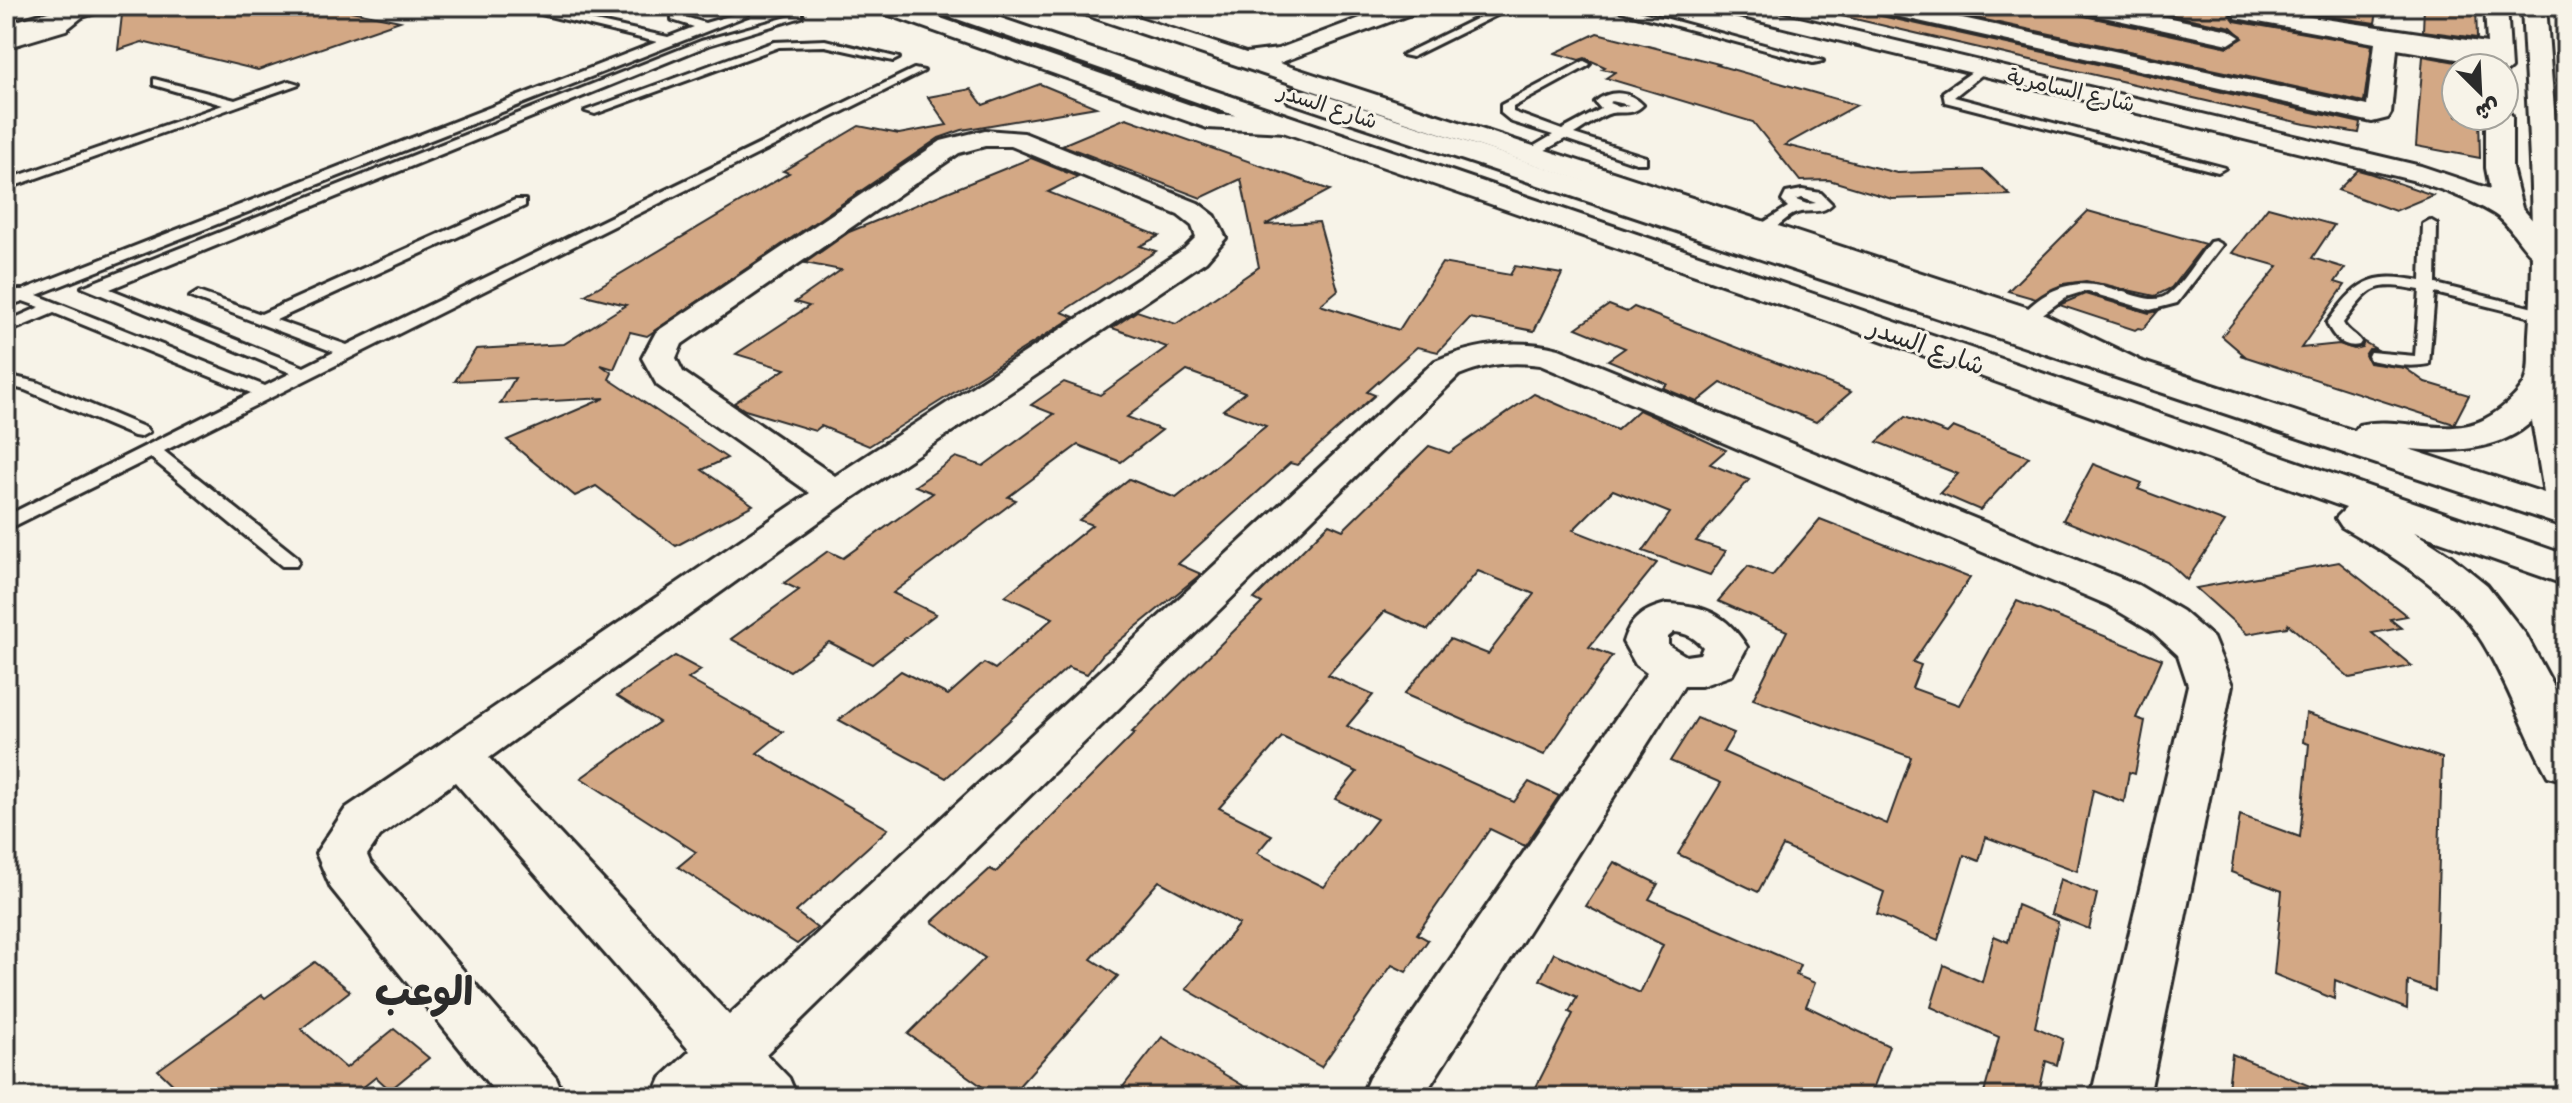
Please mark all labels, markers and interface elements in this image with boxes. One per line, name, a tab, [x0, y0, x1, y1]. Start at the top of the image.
north arrow	[2440, 52, 2520, 132]
street label: شارع السامرية	[2003, 56, 2139, 124]
street label: شارع السدر	[1271, 71, 1383, 140]
text: ش	[2469, 87, 2507, 133]
street label: شارع السدر	[1860, 303, 1992, 388]
district label: الوعب	[375, 956, 473, 1027]

